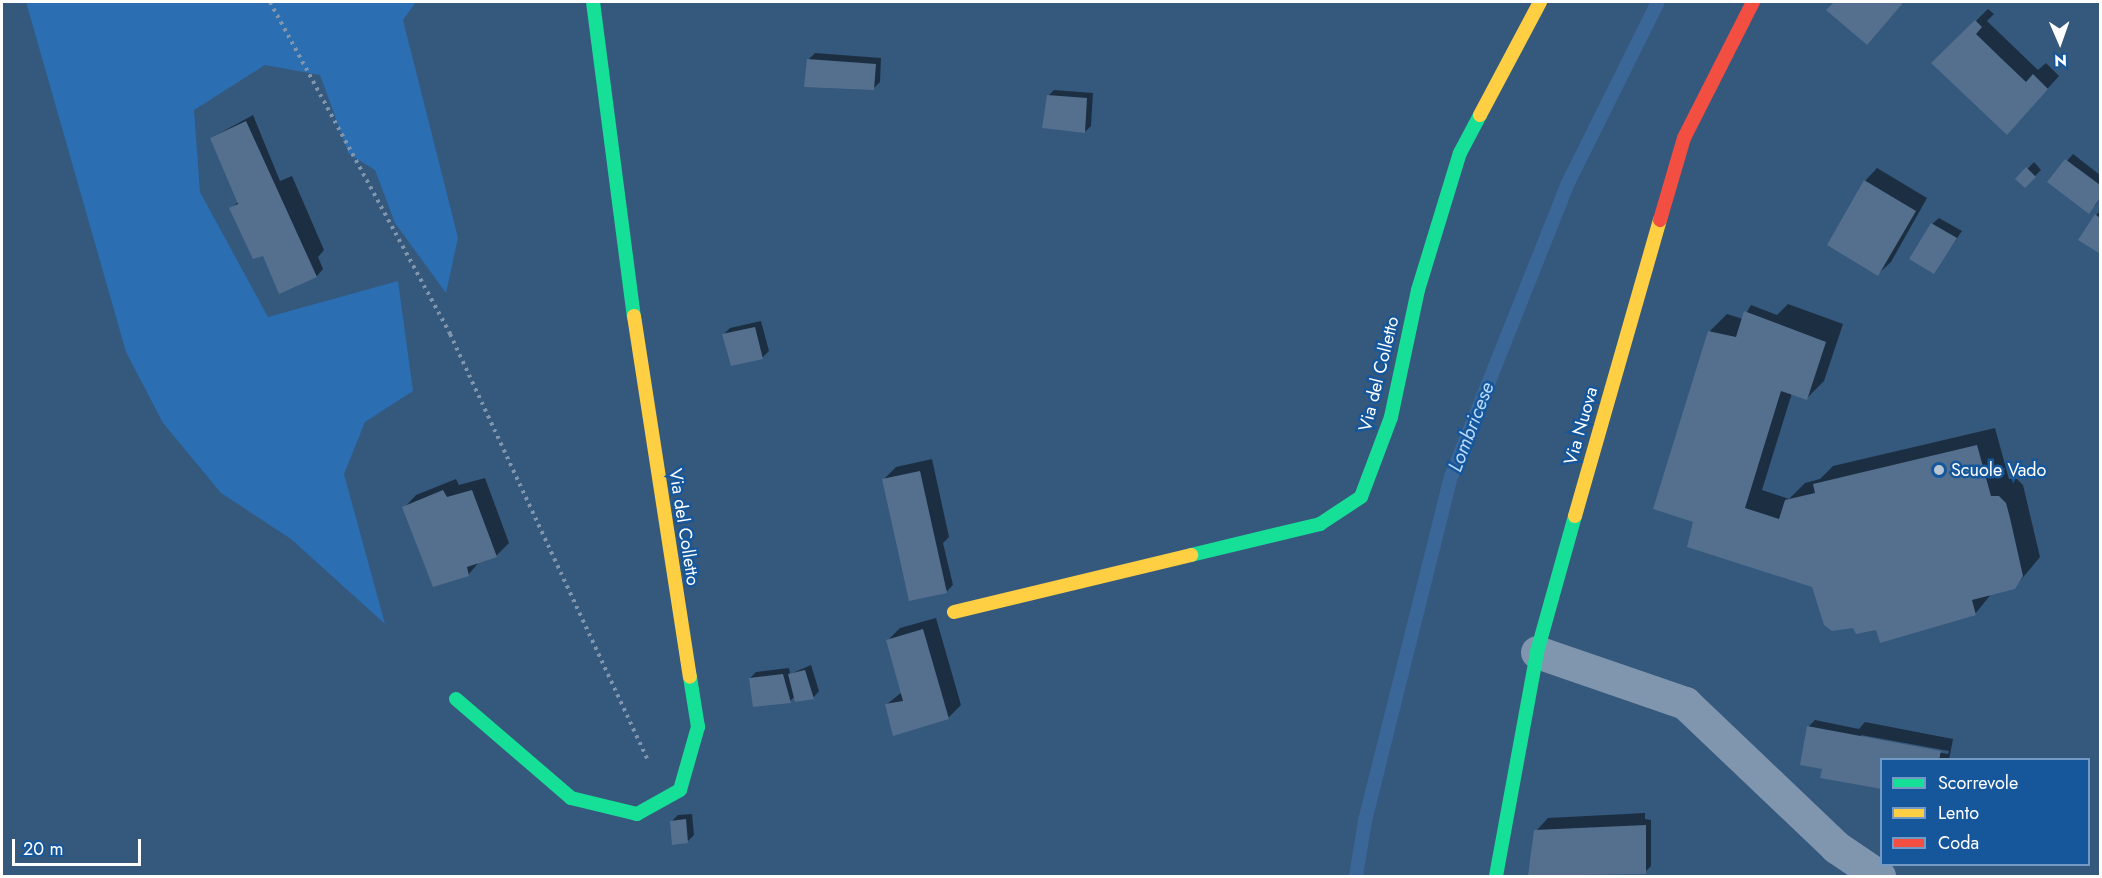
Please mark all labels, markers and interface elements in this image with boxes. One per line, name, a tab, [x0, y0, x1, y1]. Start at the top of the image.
north arrow	[2030, 12, 2090, 72]
text: N	[2054, 49, 2067, 72]
street label: Via del Colletto	[1354, 314, 1404, 434]
water label: Lombricese	[1443, 379, 1499, 475]
street label: Via Nuova	[1560, 384, 1602, 468]
place label: Scuole Vado	[1951, 459, 2046, 481]
marker: Scuole Vado	[1932, 463, 1946, 477]
street label: Via del Colletto	[664, 467, 704, 587]
legend	[1880, 758, 2090, 866]
text: Scorrevole	[1938, 770, 2018, 796]
text: Lento	[1938, 800, 1979, 826]
scale bar	[15, 827, 144, 865]
text: Coda	[1938, 830, 1979, 856]
text: 20 m	[23, 836, 63, 862]

